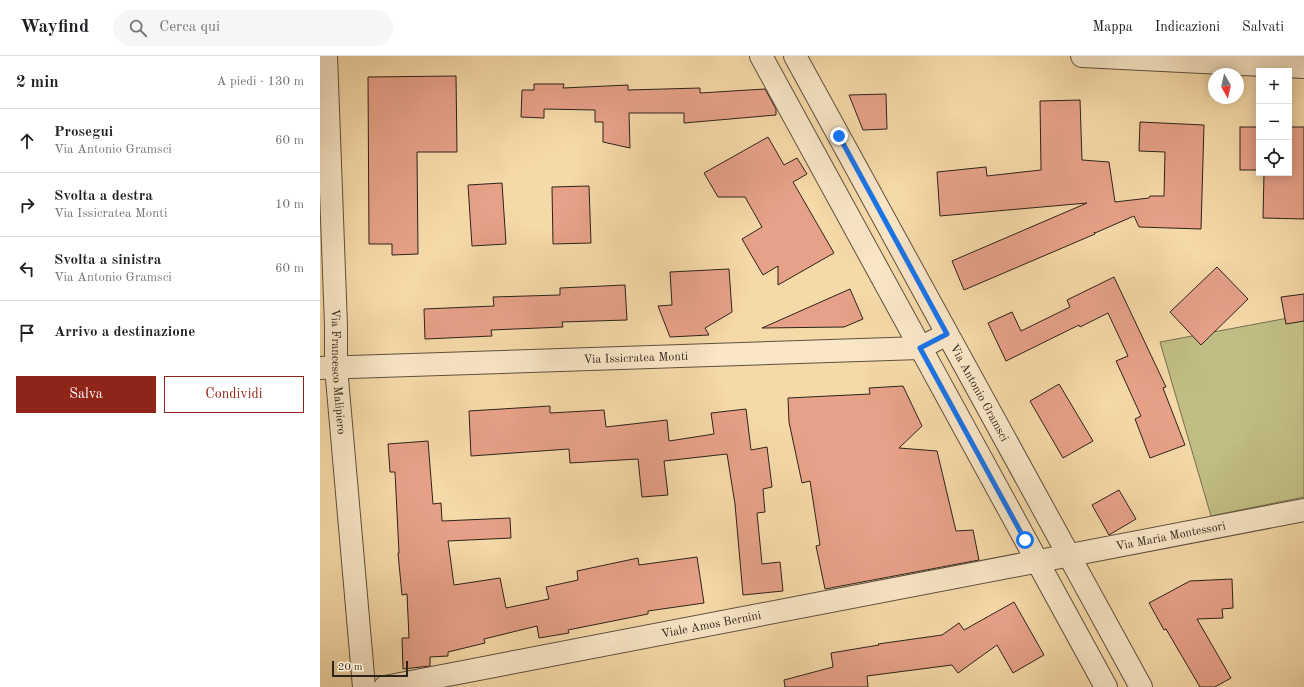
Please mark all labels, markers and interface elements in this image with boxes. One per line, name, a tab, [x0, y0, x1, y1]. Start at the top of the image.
search box	[113, 10, 393, 46]
icon: search	[127, 17, 149, 39]
text: Wayfind	[20, 18, 89, 37]
text: Cerca qui	[159, 20, 220, 35]
text: Mappa	[1093, 20, 1133, 34]
text: Indicazioni	[1155, 20, 1220, 34]
text: Salvati	[1242, 20, 1284, 34]
north arrow	[1208, 68, 1244, 104]
map controls	[1256, 68, 1292, 176]
button: +	[1256, 68, 1292, 104]
text: 2 min	[16, 74, 59, 91]
text: A piedi · 130 m	[216, 75, 304, 88]
button: −	[1256, 104, 1292, 140]
text: Prosegui	[54, 125, 113, 140]
route end	[830, 127, 848, 145]
icon: ahead	[16, 130, 38, 152]
text: 60 m	[275, 134, 304, 147]
button: locate	[1256, 140, 1292, 176]
text: Via Antonio Gramsci	[54, 143, 172, 156]
text: Svolta a destra	[54, 189, 153, 204]
icon: right	[16, 194, 38, 216]
text: 10 m	[275, 198, 304, 211]
text: Via Issicratea Monti	[54, 207, 167, 220]
text: Svolta a sinistra	[54, 253, 161, 268]
icon: left	[16, 258, 38, 280]
text: 60 m	[275, 262, 304, 275]
text: Via Antonio Gramsci	[54, 271, 172, 284]
street label: Via Francesco Malipiero	[328, 309, 347, 435]
icon: arrive	[16, 322, 38, 344]
text: Arrivo a destinazione	[54, 325, 195, 340]
street label: Via Antonio Gramsci	[947, 343, 1010, 444]
street label: Via Issicratea Monti	[583, 351, 688, 366]
button: Salva	[16, 376, 156, 413]
button: Condividi	[164, 376, 304, 413]
street label: Via Maria Montessori	[1115, 520, 1227, 553]
route start	[1016, 531, 1034, 549]
street label: Viale Amos Bernini	[660, 610, 762, 641]
scale bar	[332, 659, 408, 678]
text: 20 m	[338, 662, 363, 673]

